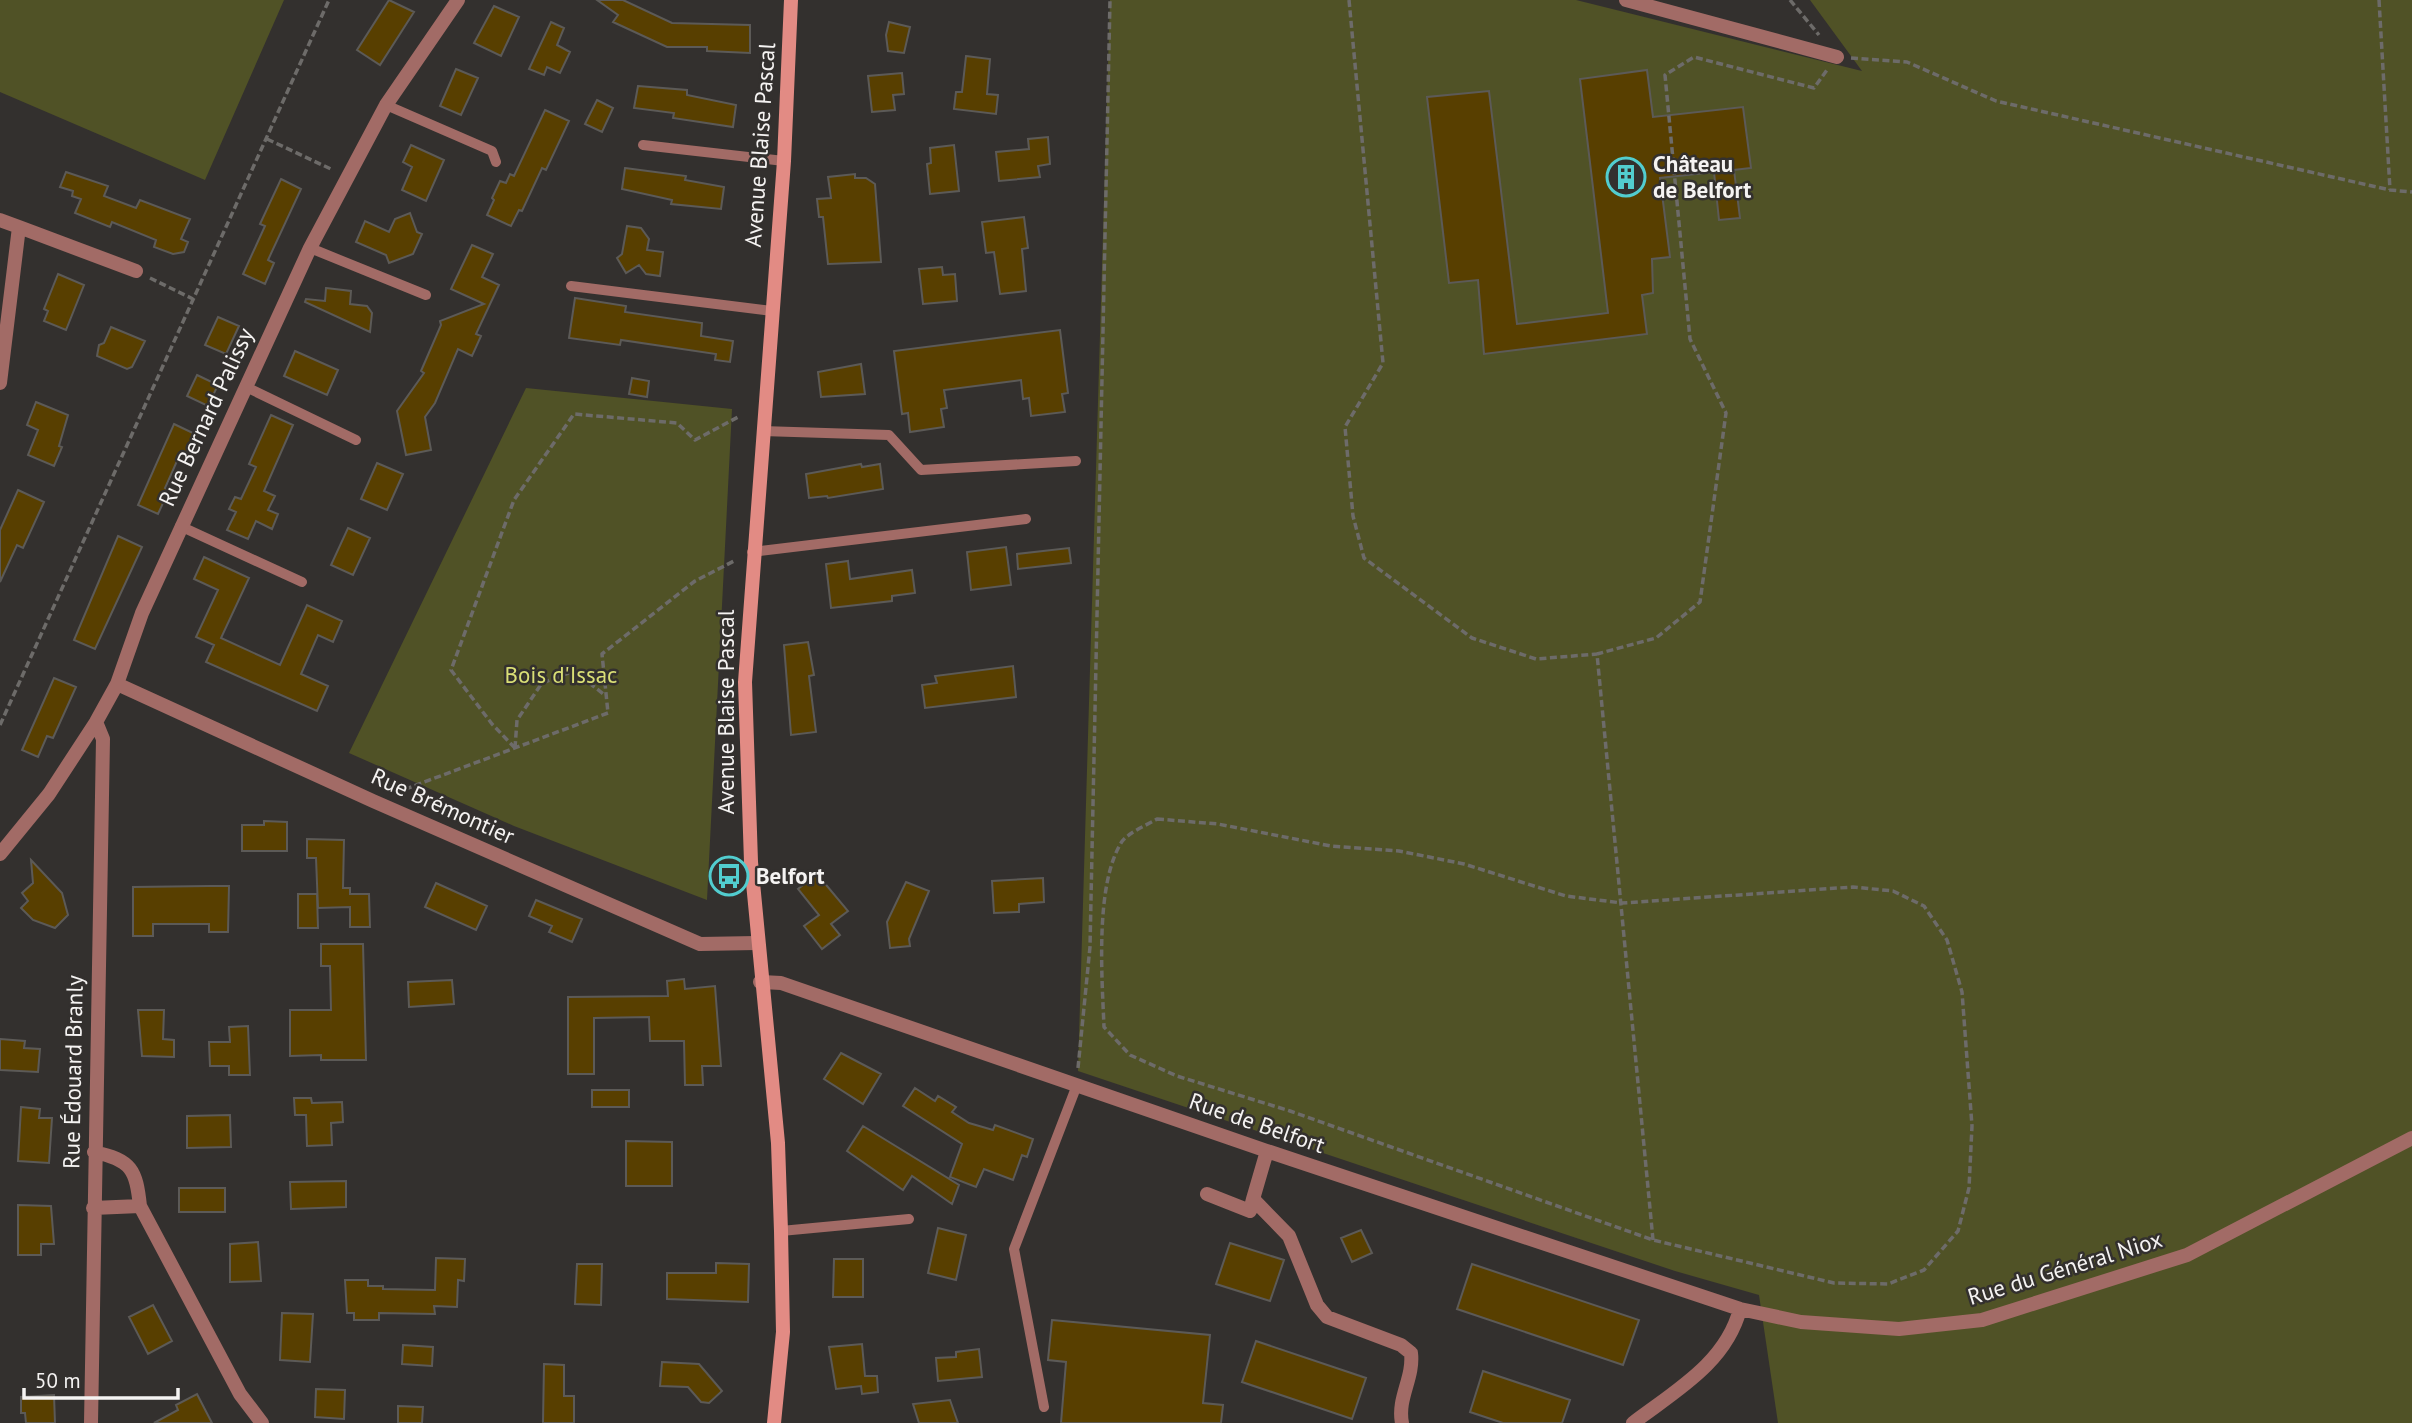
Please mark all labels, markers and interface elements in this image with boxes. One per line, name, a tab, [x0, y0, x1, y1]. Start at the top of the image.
street label: Avenue Blaise Pascal	[738, 42, 781, 248]
place label: Château de Belfort	[1653, 149, 1751, 204]
building icon: Château de Belfort	[1605, 156, 1647, 198]
street label: Rue Bernard Palissy	[152, 323, 260, 511]
street label: Avenue Blaise Pascal	[711, 609, 740, 814]
park label: Bois d'Issac	[505, 660, 617, 689]
street label: Rue Brémontier	[367, 761, 519, 850]
bus stop icon: Belfort	[708, 855, 750, 897]
place label: Belfort	[756, 861, 824, 890]
street label: Rue Édouard Branly	[56, 975, 89, 1169]
street label: Rue de Belfort	[1186, 1086, 1329, 1159]
street label: Rue du Général Niox	[1964, 1224, 2166, 1311]
scale bar	[24, 1356, 178, 1400]
text: 50 m	[35, 1367, 81, 1394]

